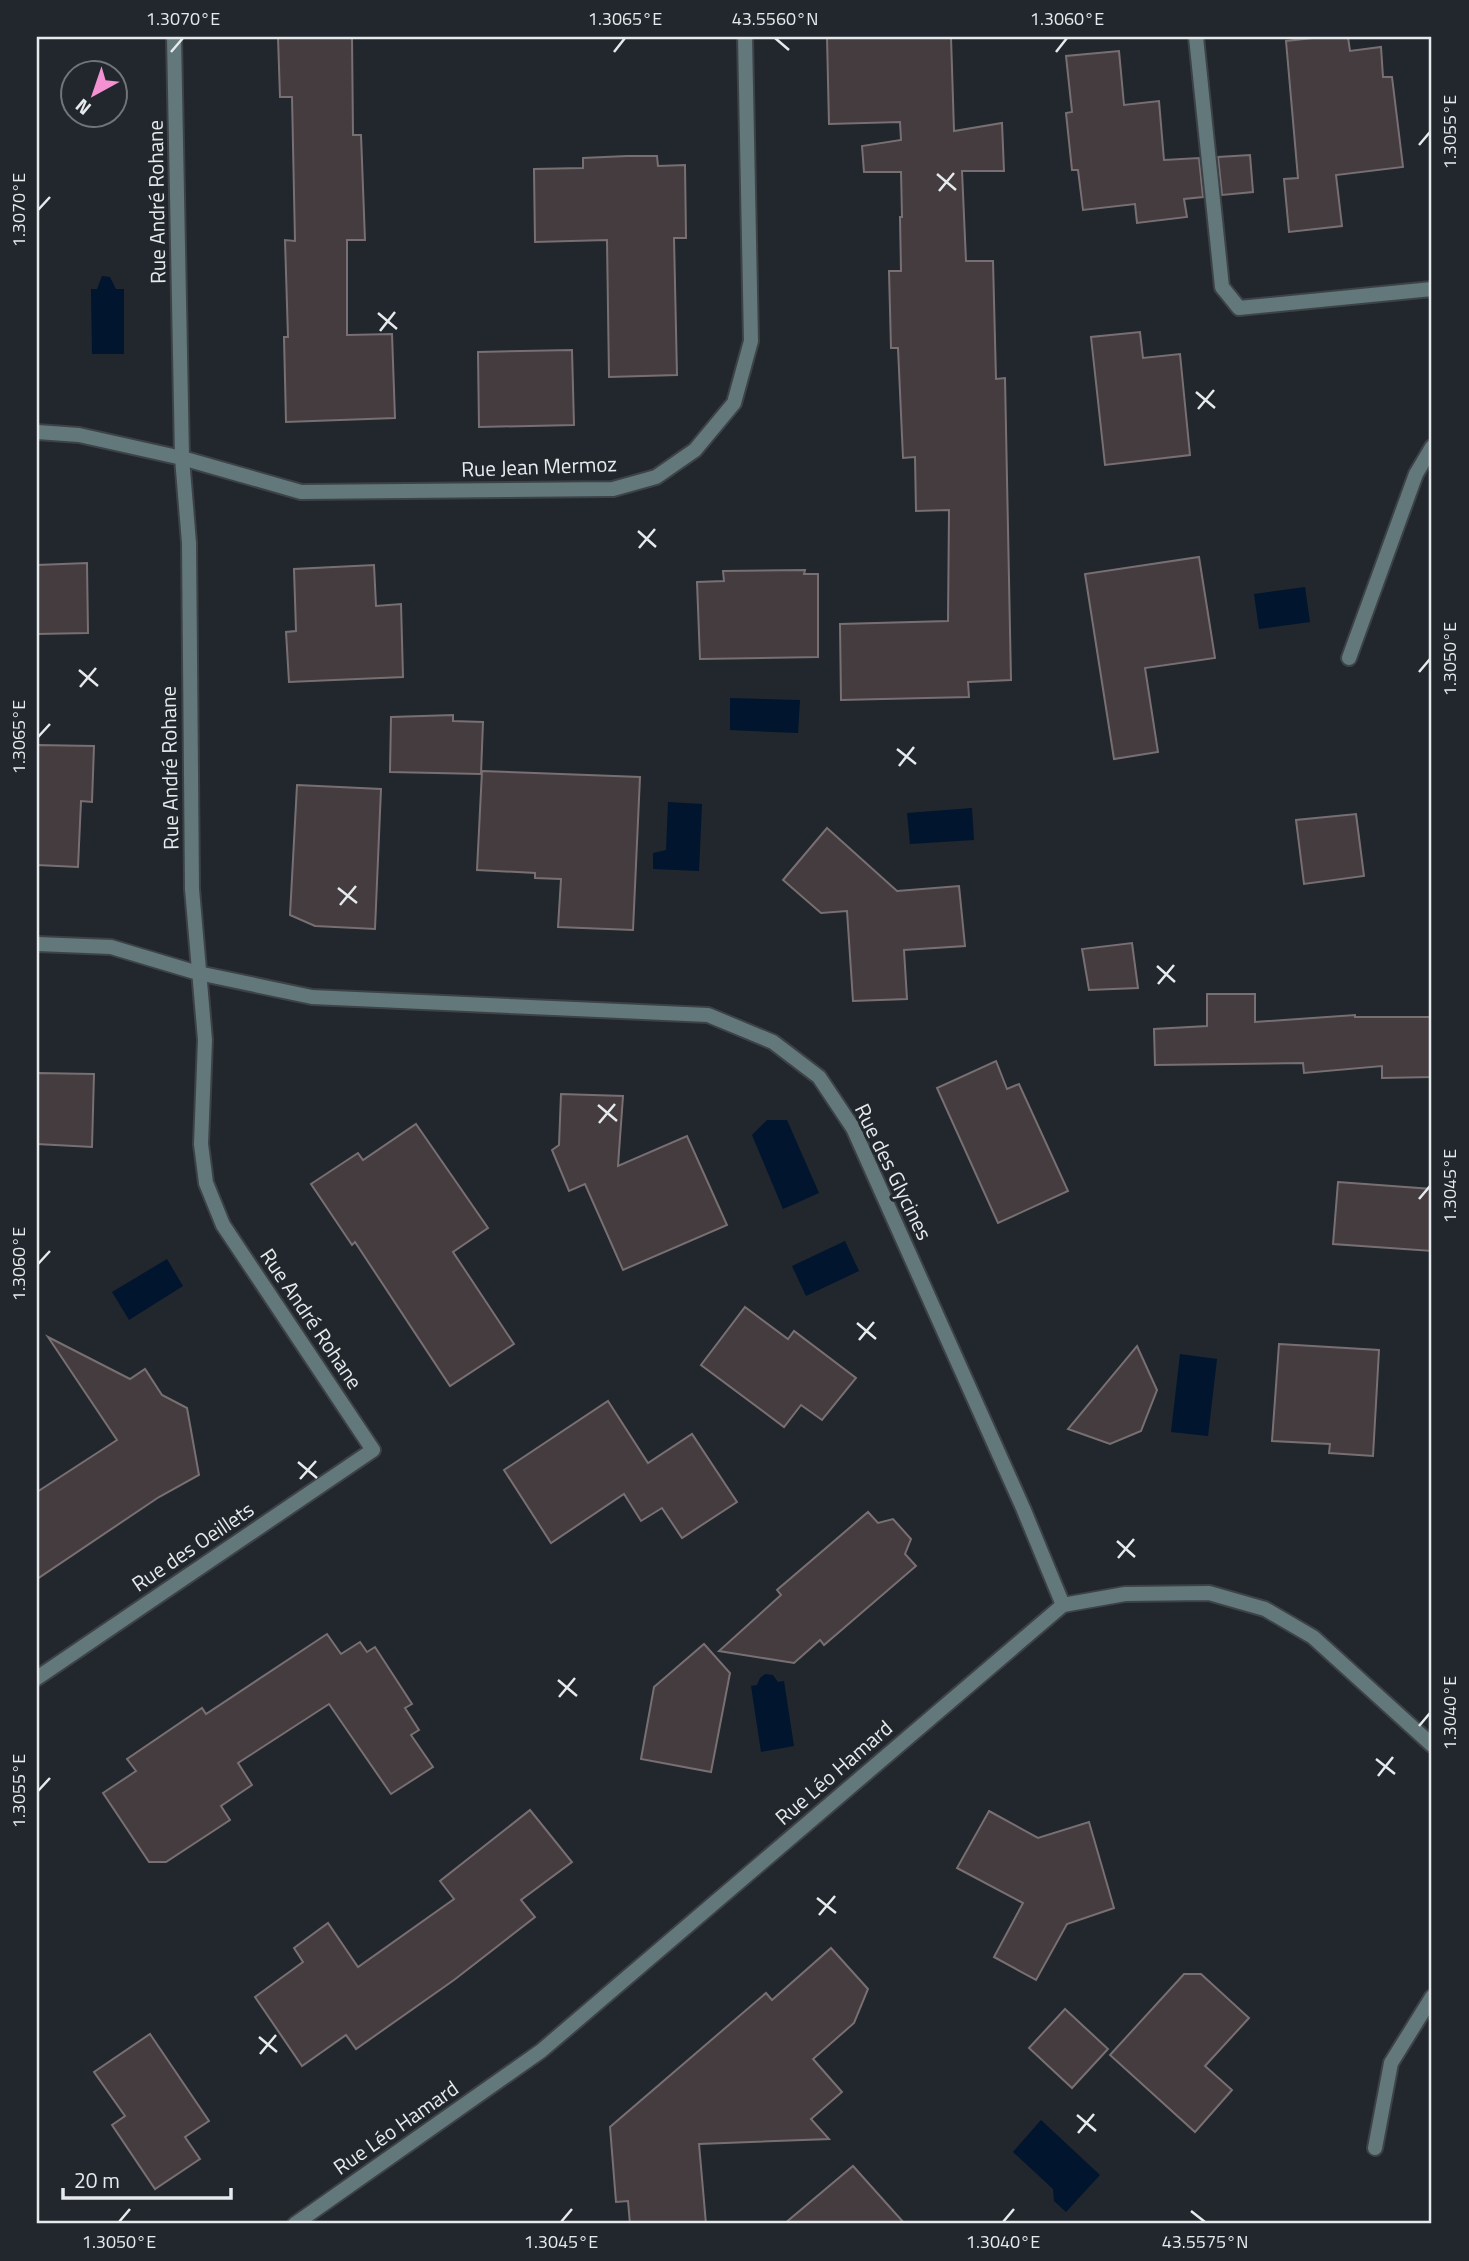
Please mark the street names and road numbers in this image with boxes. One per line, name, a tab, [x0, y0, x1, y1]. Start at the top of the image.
street label: Rue André Rohane	[139, 120, 173, 284]
street label: Rue Jean Mermoz	[461, 447, 617, 485]
street label: Rue André Rohane	[152, 686, 186, 850]
street label: Rue des Glycines	[847, 1098, 941, 1245]
street label: Rue André Rohane	[253, 1242, 371, 1395]
street label: Rue des Oeillets	[125, 1493, 260, 1599]
street label: Rue Léo Hamard	[768, 1712, 899, 1832]
street label: Rue Léo Hamard	[326, 2072, 465, 2182]

